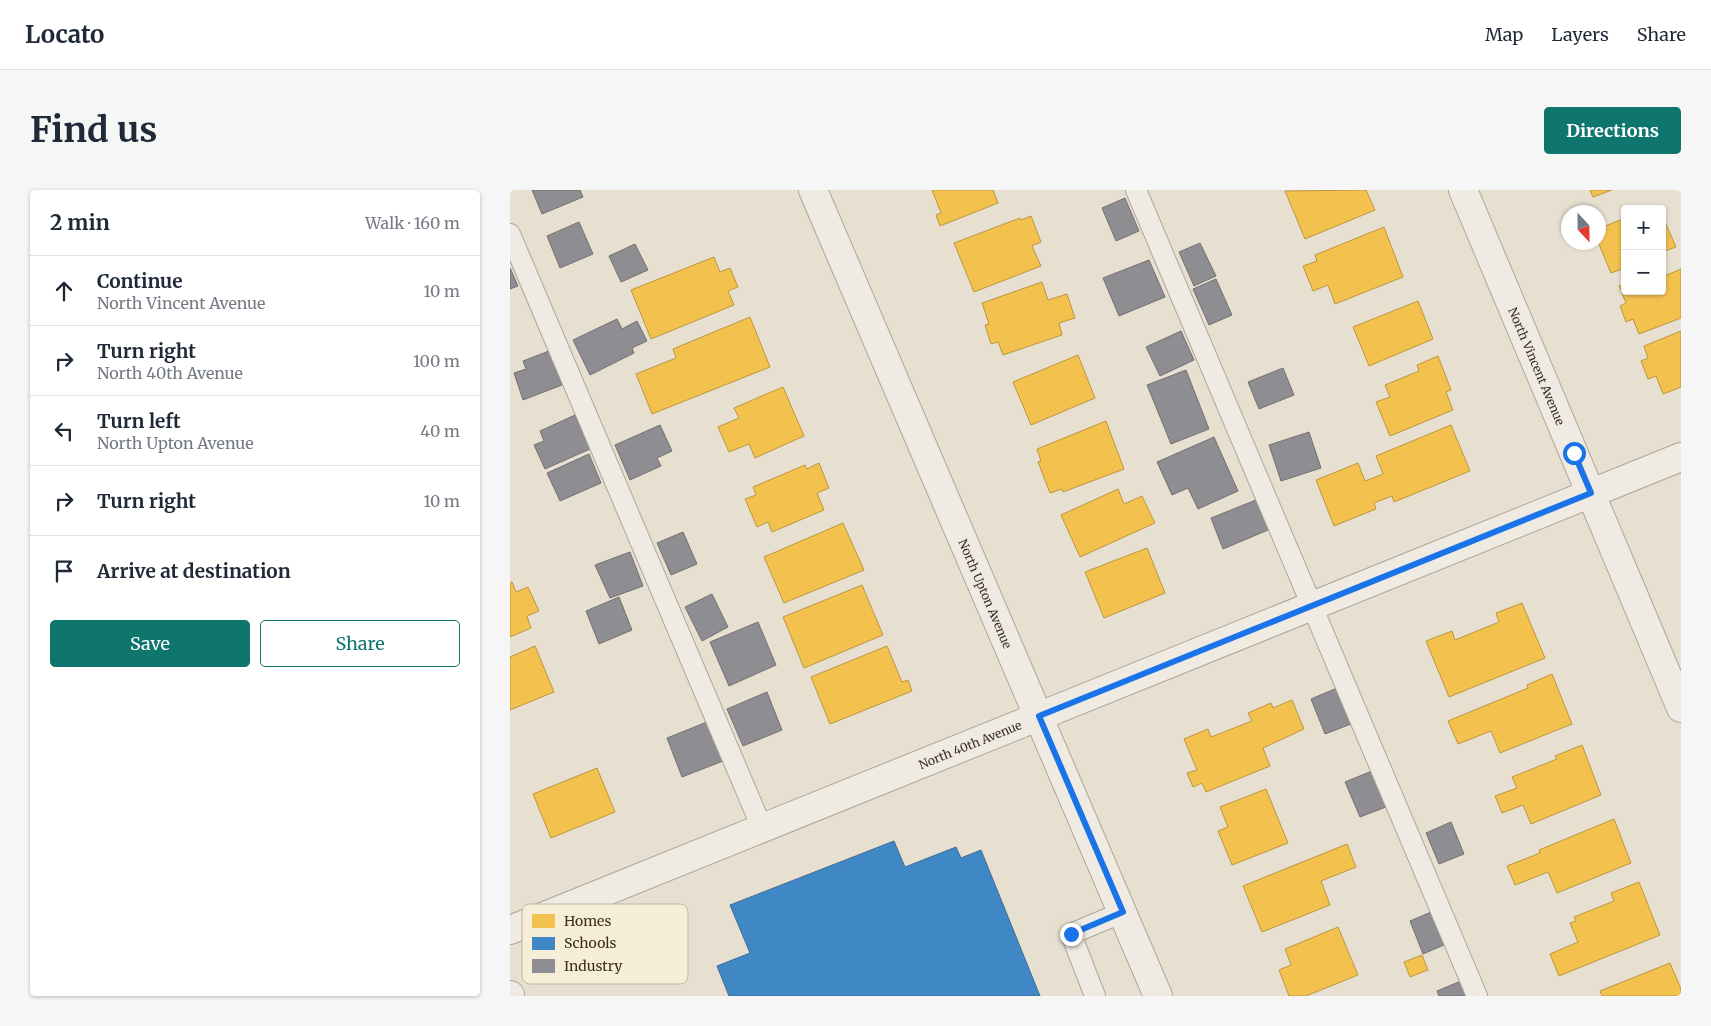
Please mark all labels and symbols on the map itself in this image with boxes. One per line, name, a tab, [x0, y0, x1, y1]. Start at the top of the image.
north arrow	[1561, 205, 1606, 250]
street label: North Vincent Avenue	[1506, 305, 1569, 427]
route start	[1563, 442, 1586, 465]
street label: North Upton Avenue	[956, 537, 1016, 651]
street label: North 40th Avenue	[916, 717, 1024, 772]
legend	[522, 904, 688, 984]
text: Homes	[564, 912, 611, 930]
route end	[1060, 923, 1083, 946]
text: Schools	[564, 934, 617, 952]
text: Industry	[564, 957, 623, 975]

